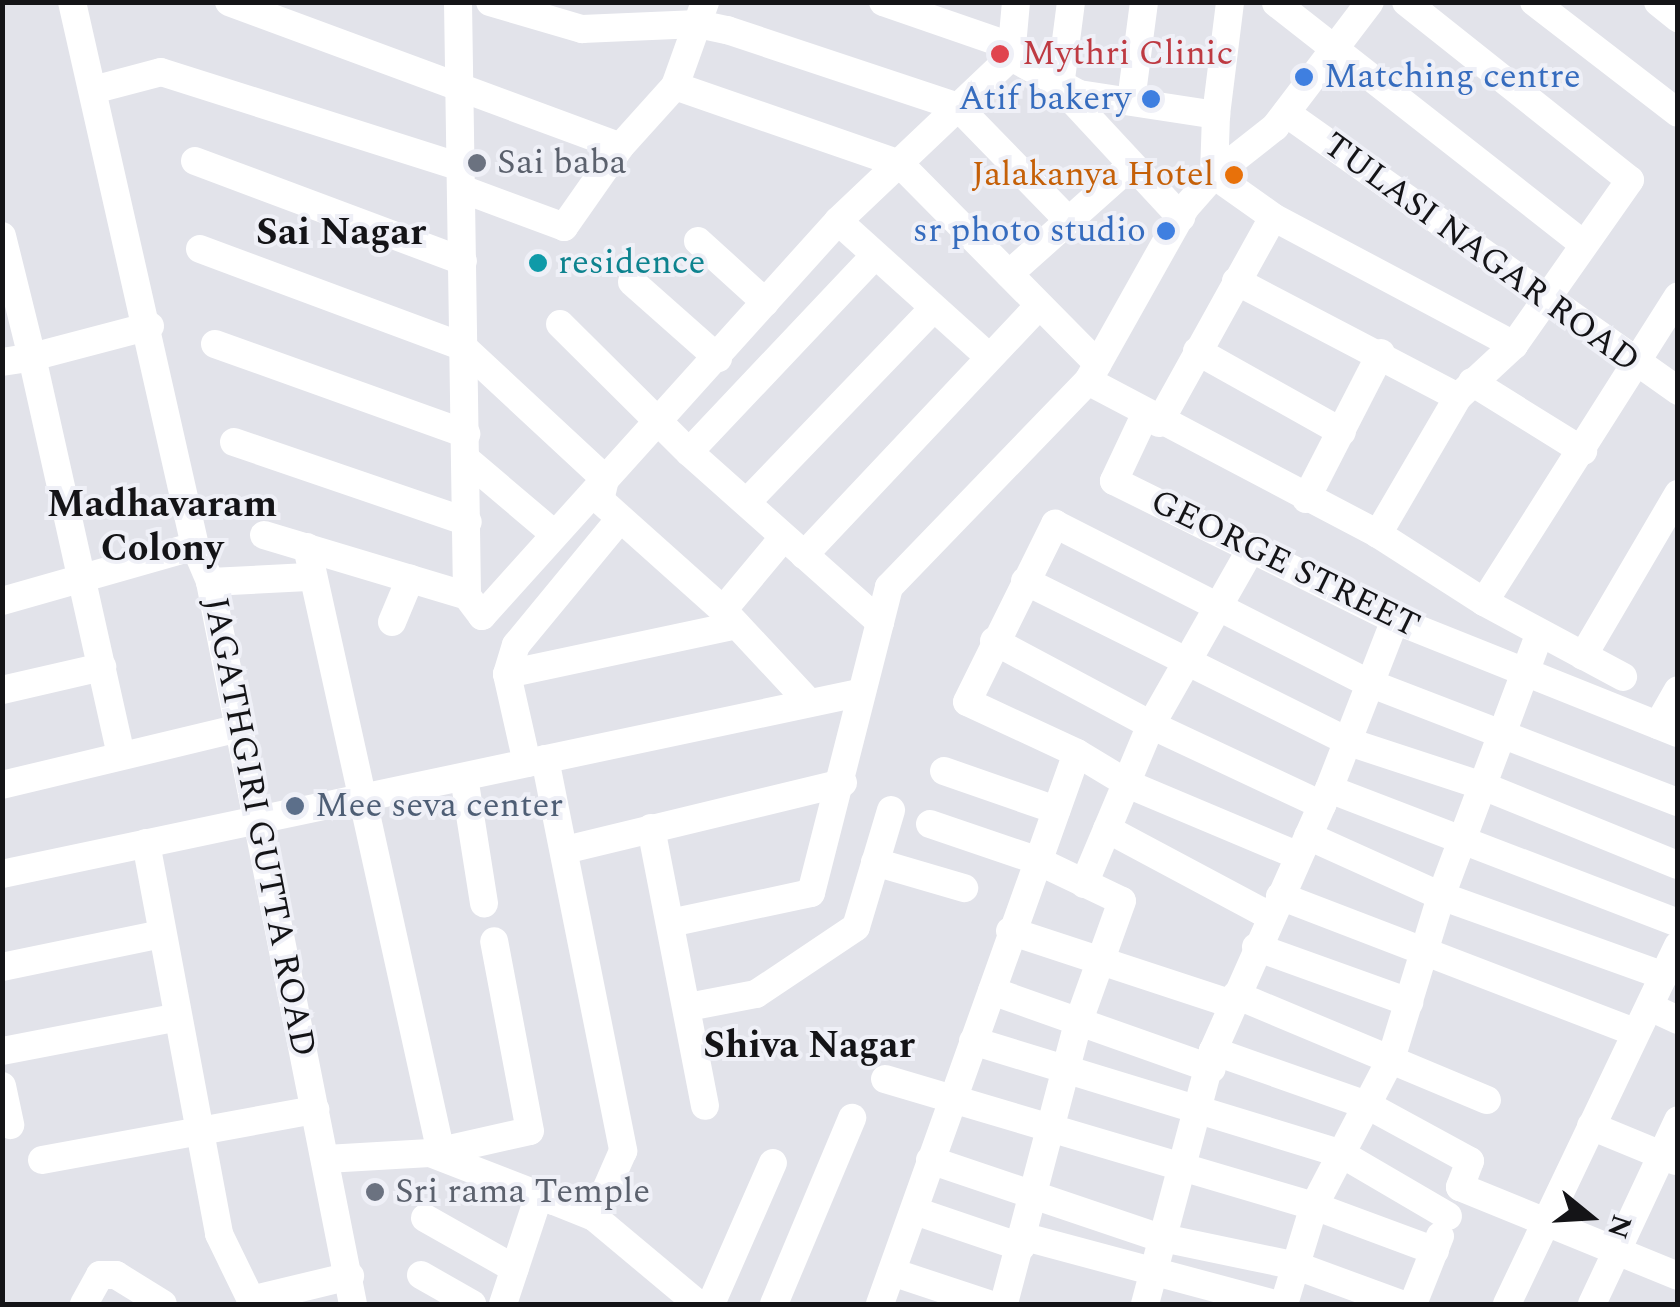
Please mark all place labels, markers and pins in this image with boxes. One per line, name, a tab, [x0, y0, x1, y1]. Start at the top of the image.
place label: Mythri Clinic	[1022, 33, 1233, 75]
marker: Mythri Clinic	[987, 41, 1013, 67]
place label: Matching centre	[1324, 56, 1581, 98]
marker: Matching centre	[1293, 66, 1315, 88]
place label: Atif bakery	[959, 78, 1131, 120]
marker: Atif bakery	[1140, 88, 1162, 110]
place label: Sai baba	[497, 142, 627, 184]
marker: Sai baba	[466, 152, 488, 174]
place label: Jalakanya Hotel	[972, 154, 1214, 196]
marker: Jalakanya Hotel	[1223, 164, 1245, 186]
place label: sr photo studio	[913, 210, 1146, 252]
marker: sr photo studio	[1155, 220, 1177, 242]
place label: residence	[558, 242, 705, 284]
marker: residence	[527, 252, 549, 274]
place label: Mee seva center	[315, 785, 563, 827]
marker: Mee seva center	[284, 795, 306, 817]
place label: Sri rama Temple	[395, 1171, 650, 1213]
marker: Sri rama Temple	[364, 1181, 386, 1203]

